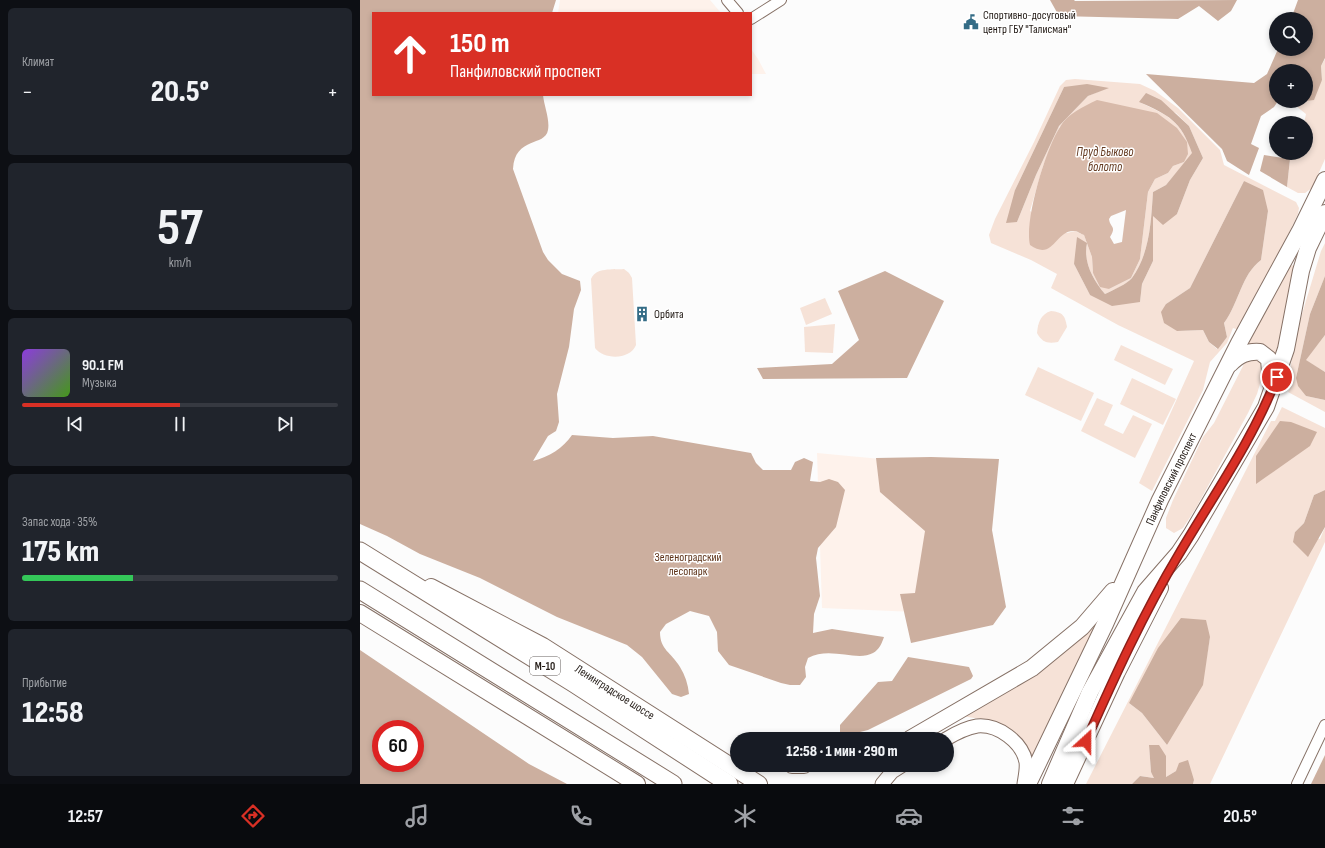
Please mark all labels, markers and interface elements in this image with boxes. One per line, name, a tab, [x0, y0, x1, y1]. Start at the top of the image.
place label: Спортивно-досуговый центр ГБУ "Талисман"	[983, 8, 1076, 37]
map controls	[1269, 12, 1313, 160]
button: search	[1269, 12, 1313, 56]
public building icon: Спортивно-досуговый центр ГБУ "Талисман"	[962, 13, 980, 31]
text: 150 m	[450, 27, 510, 60]
icon: ahead	[384, 28, 436, 80]
text: Климат	[22, 54, 54, 70]
text: Панфиловский проспект	[450, 61, 601, 82]
button: +	[1269, 64, 1313, 108]
text: 20.5°	[151, 74, 209, 110]
text: −	[22, 79, 33, 106]
text: +	[327, 79, 338, 106]
button: −	[1269, 116, 1313, 160]
water label: Пруд Быково болото	[1076, 144, 1134, 175]
text: 57	[157, 197, 203, 260]
text: km/h	[169, 255, 191, 271]
building icon: Орбита	[633, 305, 651, 323]
place label: Орбита	[654, 307, 684, 322]
text: 90.1 FM	[82, 356, 123, 375]
pin	[1260, 360, 1294, 394]
icon: arrive	[1266, 366, 1288, 388]
text: Музыка	[82, 375, 117, 391]
icon: previous	[64, 413, 86, 435]
icon: pause	[169, 413, 191, 435]
icon: next	[274, 413, 296, 435]
street label: Панфиловский проспект	[1143, 431, 1201, 528]
text: Запас хода · 35%	[22, 514, 97, 530]
text: 175 km	[22, 534, 99, 570]
park label: Зеленоградский лесопарк	[654, 550, 722, 579]
road number: М-10	[530, 657, 560, 675]
street label: Ленинградское шоссе	[572, 661, 657, 723]
text: Прибытие	[22, 675, 67, 691]
text: 12:58	[22, 695, 84, 731]
speed limit sign: 60	[372, 720, 424, 772]
position arrow	[1065, 720, 1107, 762]
text: 12:58 · 1 мин · 290 m	[786, 742, 898, 761]
icon: directions	[239, 802, 267, 830]
icon: music	[403, 802, 431, 830]
icon: phone	[567, 802, 595, 830]
icon: climate	[731, 802, 759, 830]
icon: car	[895, 802, 923, 830]
icon: filters	[1059, 802, 1087, 830]
text: 12:57	[68, 806, 103, 827]
text: 20.5°	[1223, 806, 1257, 827]

